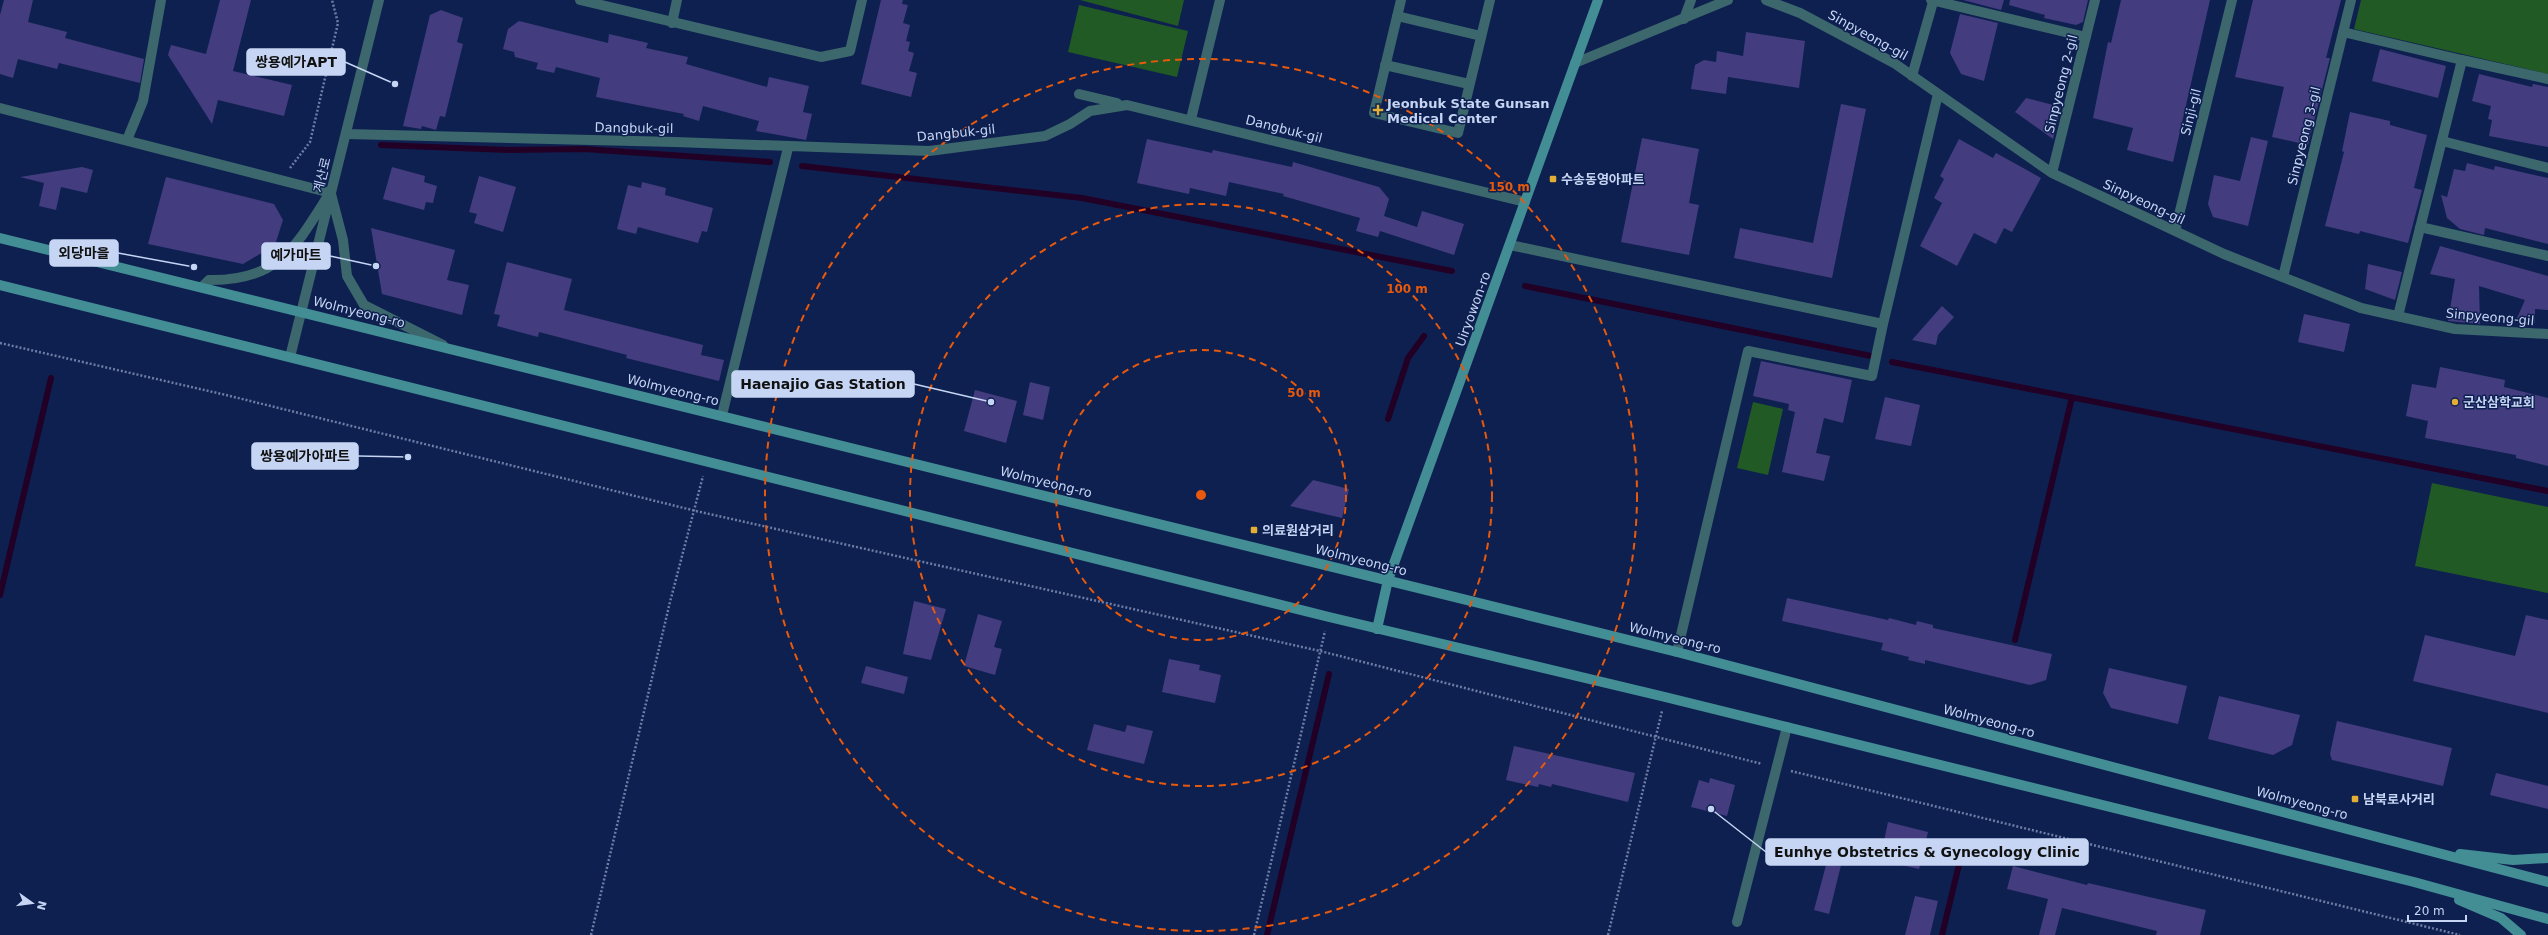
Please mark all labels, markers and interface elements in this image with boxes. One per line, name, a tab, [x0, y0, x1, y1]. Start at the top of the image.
street label: Sinpyeong-gil	[1826, 7, 1910, 63]
street label: Sinpyeong 2-gil	[2041, 33, 2081, 135]
callout: 쌍용예가APT	[247, 49, 345, 75]
text: 쌍용예가APT	[255, 54, 338, 70]
street label: Sinpyeong 3-gil	[2284, 85, 2324, 187]
street label: Sinji-gil	[2178, 87, 2204, 137]
place label: Jeonbuk State Gunsan Medical Center	[1386, 96, 1549, 126]
marker: Jeonbuk State Gunsan Medical Center	[1372, 104, 1384, 116]
street label: Dangbuk-gil	[1244, 112, 1324, 146]
street label: Dangbuk-gil	[595, 120, 673, 136]
street label: Dangbuk-gil	[916, 121, 996, 145]
street label: 계산로	[310, 156, 334, 194]
place label: 수송동영아파트	[1561, 172, 1645, 187]
marker: 수송동영아파트	[1548, 174, 1558, 184]
street label: Sinpyeong-gil	[2101, 176, 2187, 228]
text: 150 m	[1488, 180, 1530, 194]
callout: 외당마을	[50, 240, 118, 266]
callout: 예가마트	[262, 243, 330, 269]
text: 외당마을	[58, 245, 110, 261]
text: 예가마트	[270, 247, 322, 263]
street label: Uiryowon-ro	[1453, 269, 1494, 349]
text: 100 m	[1386, 282, 1428, 296]
street label: Wolmyeong-ro	[311, 293, 407, 331]
street label: Sinpyeong-gil	[2445, 306, 2535, 328]
street label: Wolmyeong-ro	[625, 371, 721, 409]
callout: Haenajio Gas Station	[732, 371, 914, 397]
text: Haenajio Gas Station	[740, 376, 906, 392]
text: 50 m	[1287, 386, 1321, 400]
place label: 군산삼학교회	[2463, 395, 2535, 410]
marker: 군산삼학교회	[2450, 397, 2460, 407]
callout: 쌍용예가아파트	[252, 443, 358, 469]
text: 쌍용예가아파트	[260, 448, 350, 464]
street label: Wolmyeong-ro	[998, 463, 1094, 501]
centre of rings	[1194, 488, 1208, 502]
place label: 의료원삼거리	[1262, 523, 1334, 538]
marker: 의료원삼거리	[1249, 525, 1259, 535]
street label: Wolmyeong-ro	[1313, 541, 1409, 579]
street label: Wolmyeong-ro	[1627, 619, 1723, 657]
street label: Wolmyeong-ro	[1942, 702, 2036, 740]
street label: Wolmyeong-ro	[2255, 784, 2349, 822]
place label: 남북로사거리	[2363, 792, 2435, 807]
marker: 남북로사거리	[2350, 794, 2360, 804]
callout: Eunhye Obstetrics & Gynecology Clinic	[1766, 839, 2088, 865]
text: Eunhye Obstetrics & Gynecology Clinic	[1774, 844, 2080, 860]
north arrow	[12, 883, 52, 923]
scale bar	[2408, 897, 2466, 923]
text: N	[34, 899, 49, 911]
text: 20 m	[2414, 904, 2445, 918]

